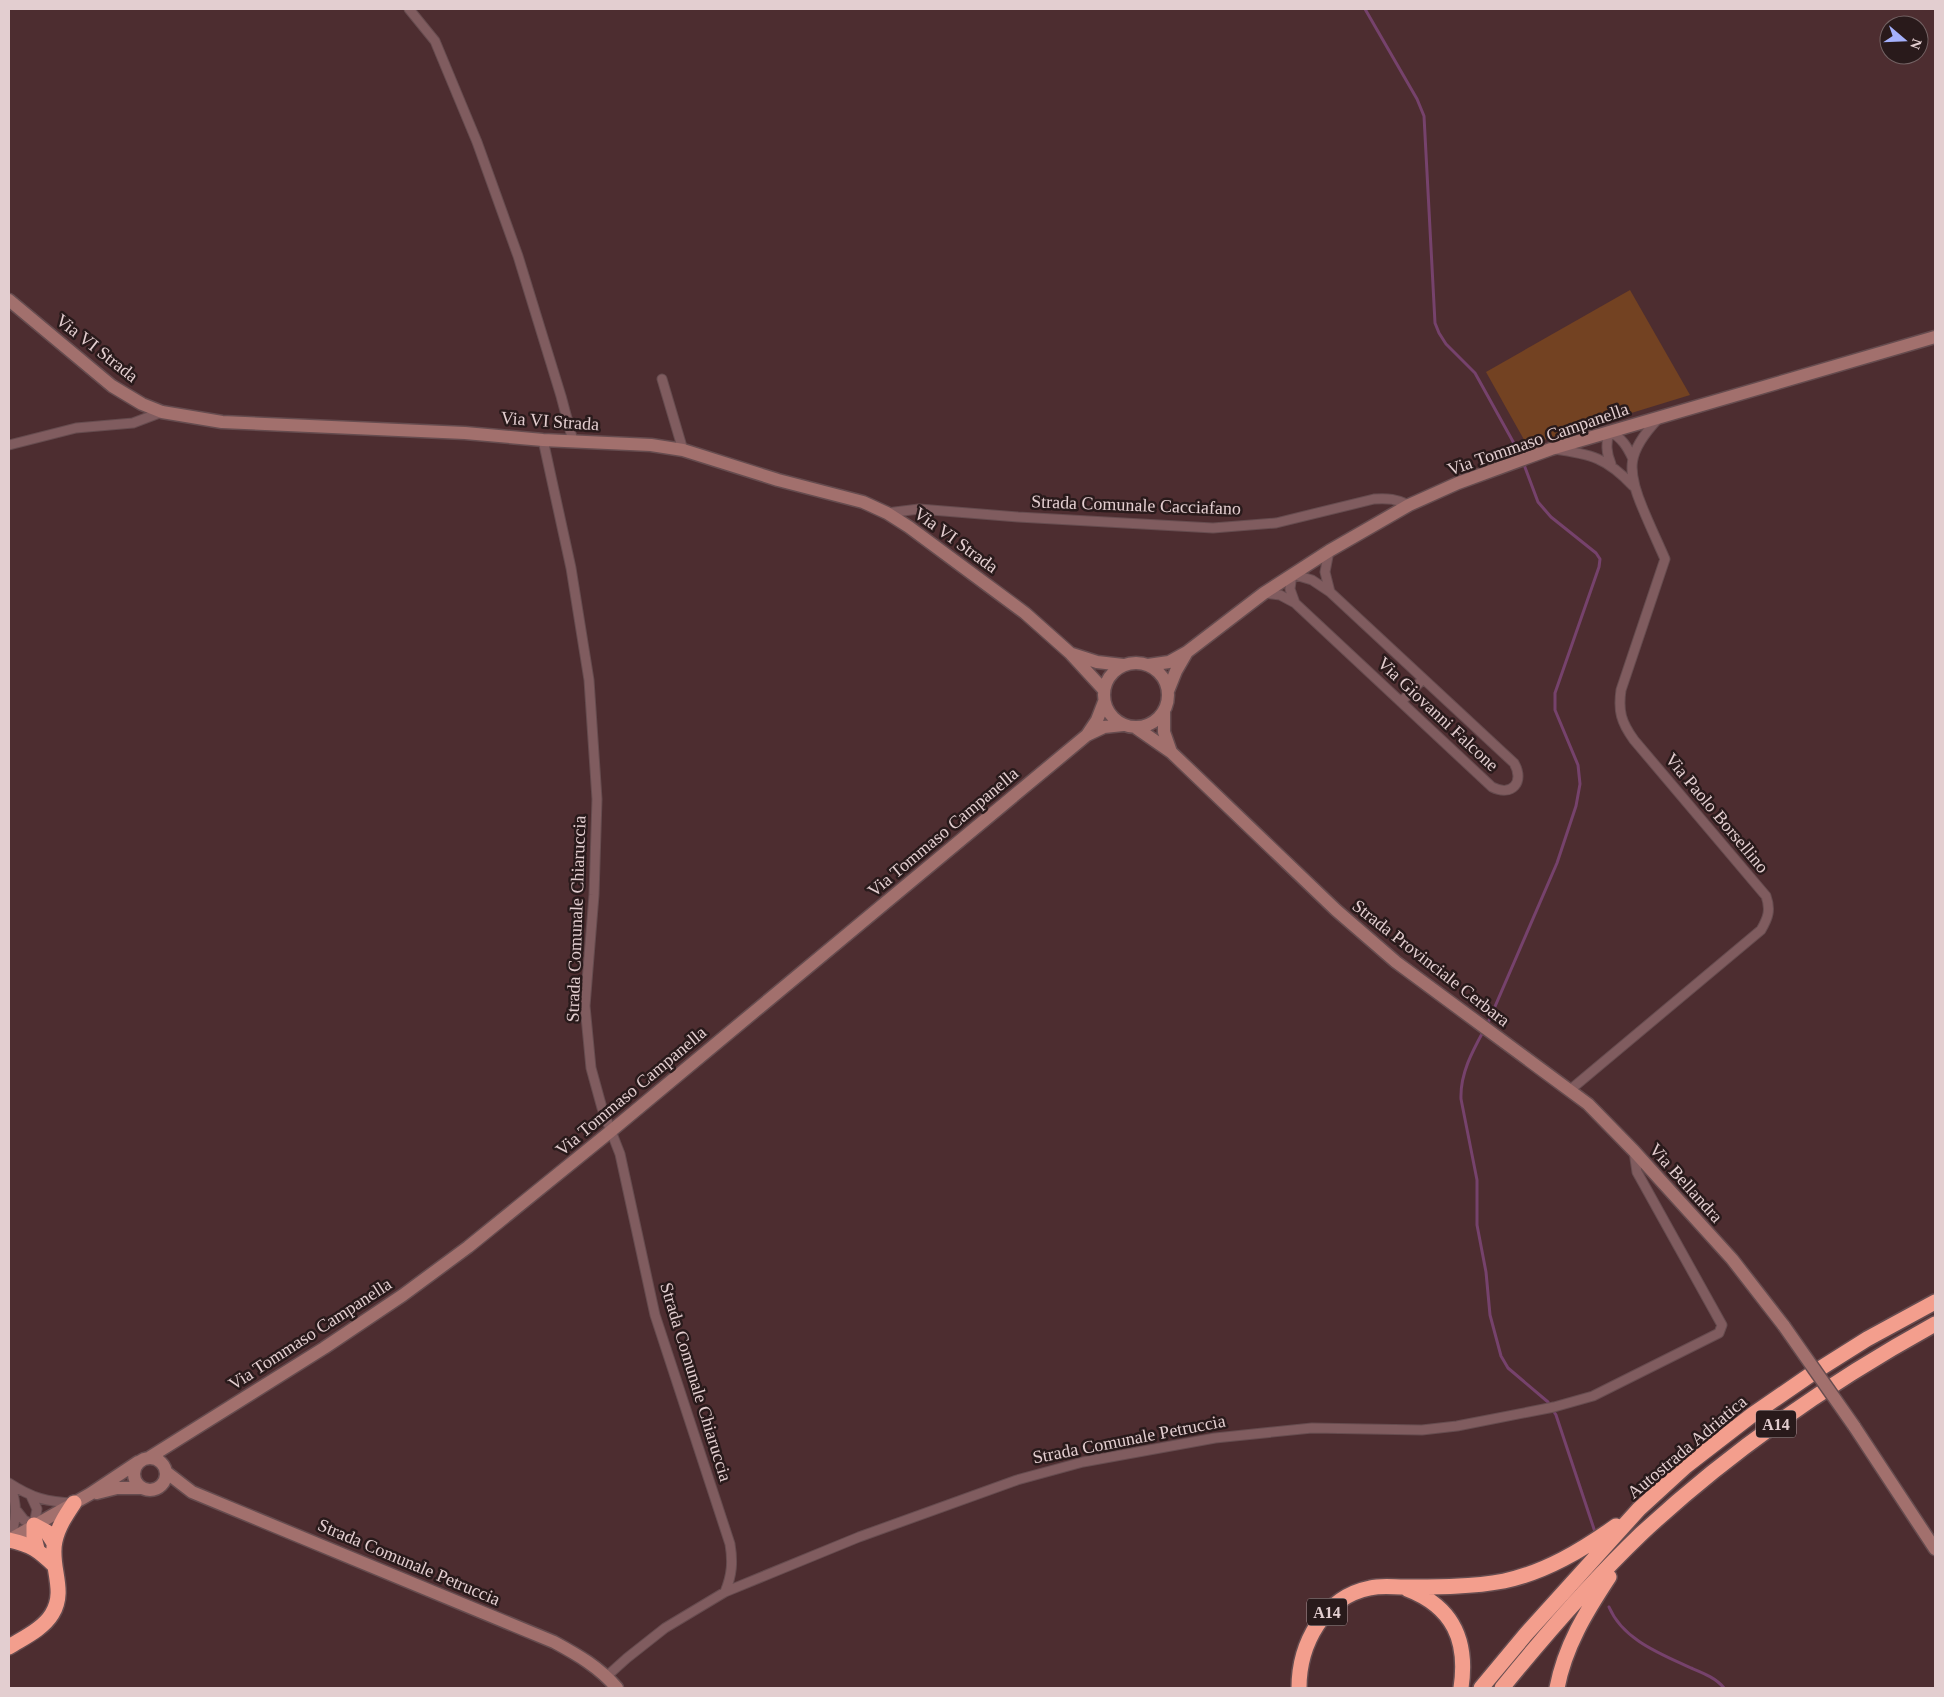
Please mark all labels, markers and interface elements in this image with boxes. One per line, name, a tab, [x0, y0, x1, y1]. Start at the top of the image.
north arrow	[1879, 15, 1929, 65]
text: N	[1907, 37, 1925, 51]
street label: Via VI Strada	[52, 310, 142, 386]
street label: Via Tommaso Campanella	[1445, 399, 1631, 479]
street label: Via VI Strada	[500, 408, 600, 434]
street label: Strada Comunale Cacciafano	[1031, 491, 1241, 519]
street label: Via VI Strada	[910, 503, 1002, 577]
street label: Via Giovanni Falcone	[1373, 653, 1503, 775]
street label: Via Paolo Borsellino	[1661, 749, 1773, 877]
street label: Via Tommaso Campanella	[864, 763, 1022, 901]
street label: Strada Comunale Chiaruccia	[562, 815, 590, 1023]
street label: Strada Provinciale Cerbara	[1348, 895, 1514, 1031]
street label: Via Tommaso Campanella	[552, 1022, 710, 1160]
street label: Via Bellandra	[1645, 1139, 1727, 1227]
street label: Via Tommaso Campanella	[225, 1274, 395, 1394]
street label: Strada Comunale Chiaruccia	[656, 1280, 736, 1484]
street label: Autostrada Adriatica	[1623, 1391, 1751, 1503]
street label: Strada Comunale Petruccia	[1031, 1410, 1227, 1468]
road number: A14	[1756, 1410, 1796, 1438]
street label: Strada Comunale Petruccia	[315, 1515, 503, 1609]
road number: A14	[1307, 1598, 1347, 1625]

